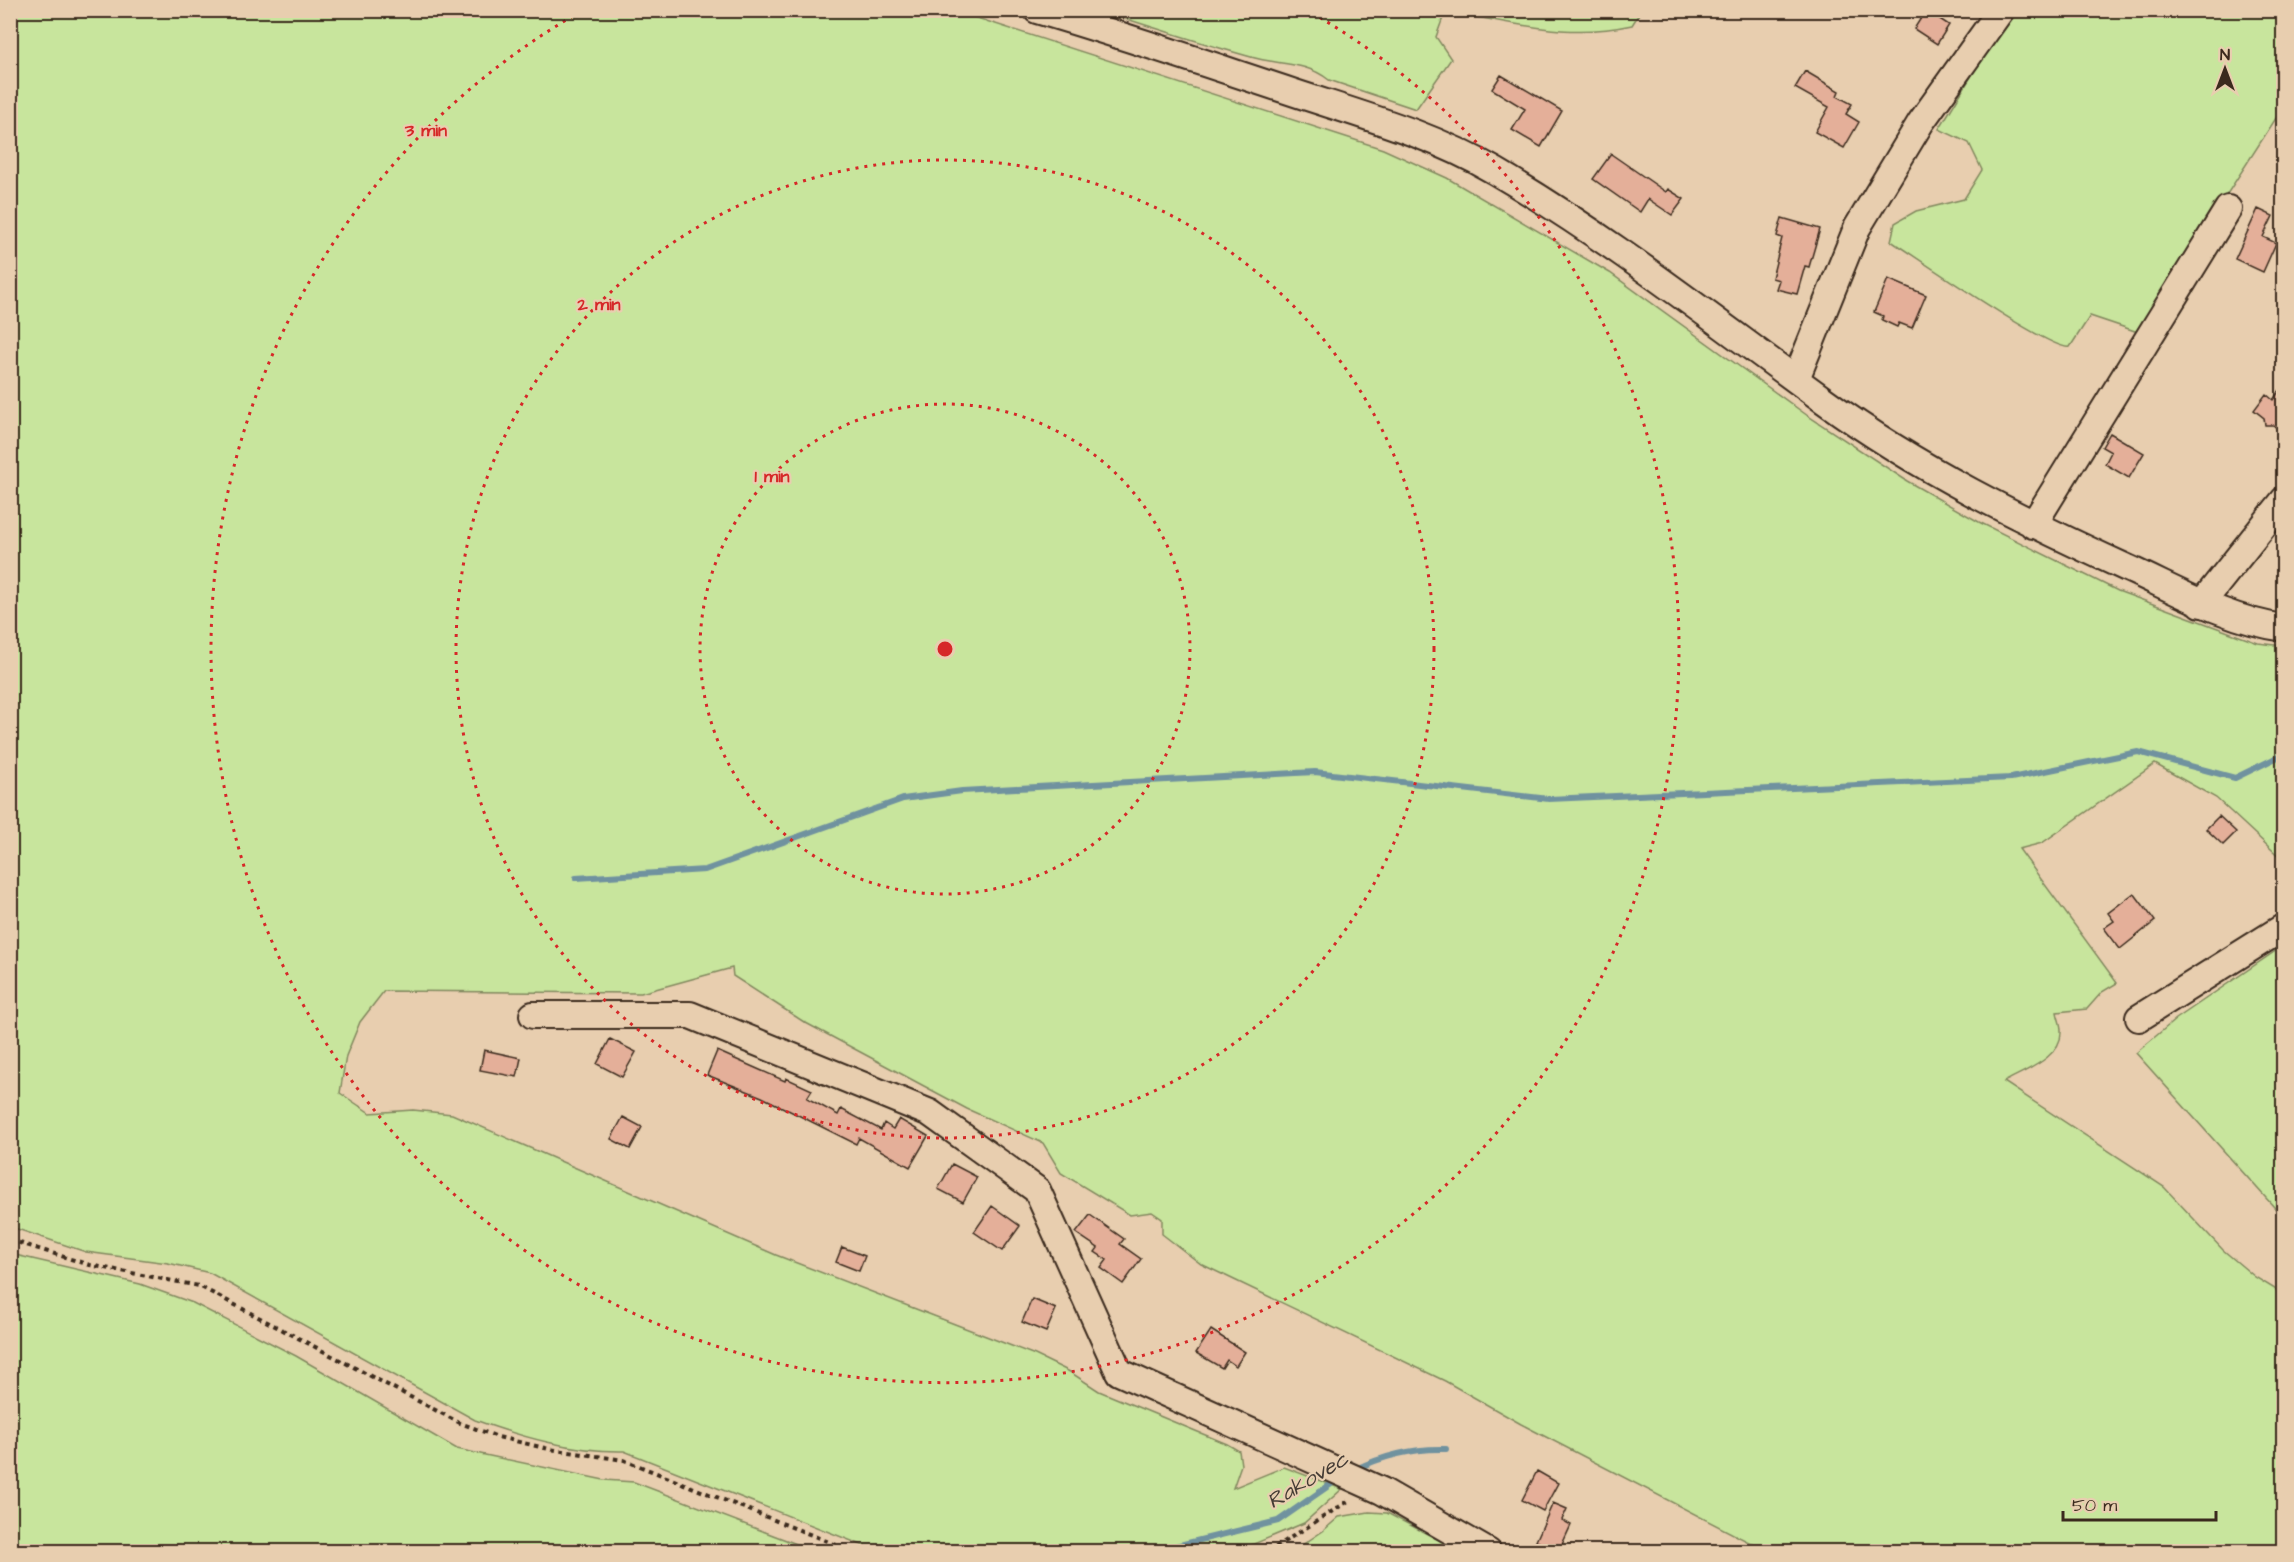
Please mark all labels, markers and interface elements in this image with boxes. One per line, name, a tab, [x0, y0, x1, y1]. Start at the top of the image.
north arrow	[2195, 39, 2255, 99]
text: N	[2220, 44, 2230, 66]
text: 3 min	[404, 118, 447, 143]
text: 2 min	[576, 292, 621, 317]
text: 1 min	[754, 464, 790, 489]
centre of rings	[935, 639, 955, 659]
water label: Rakovec	[1261, 1443, 1355, 1517]
scale bar	[2063, 1484, 2216, 1522]
text: 50 m	[2072, 1493, 2117, 1518]

